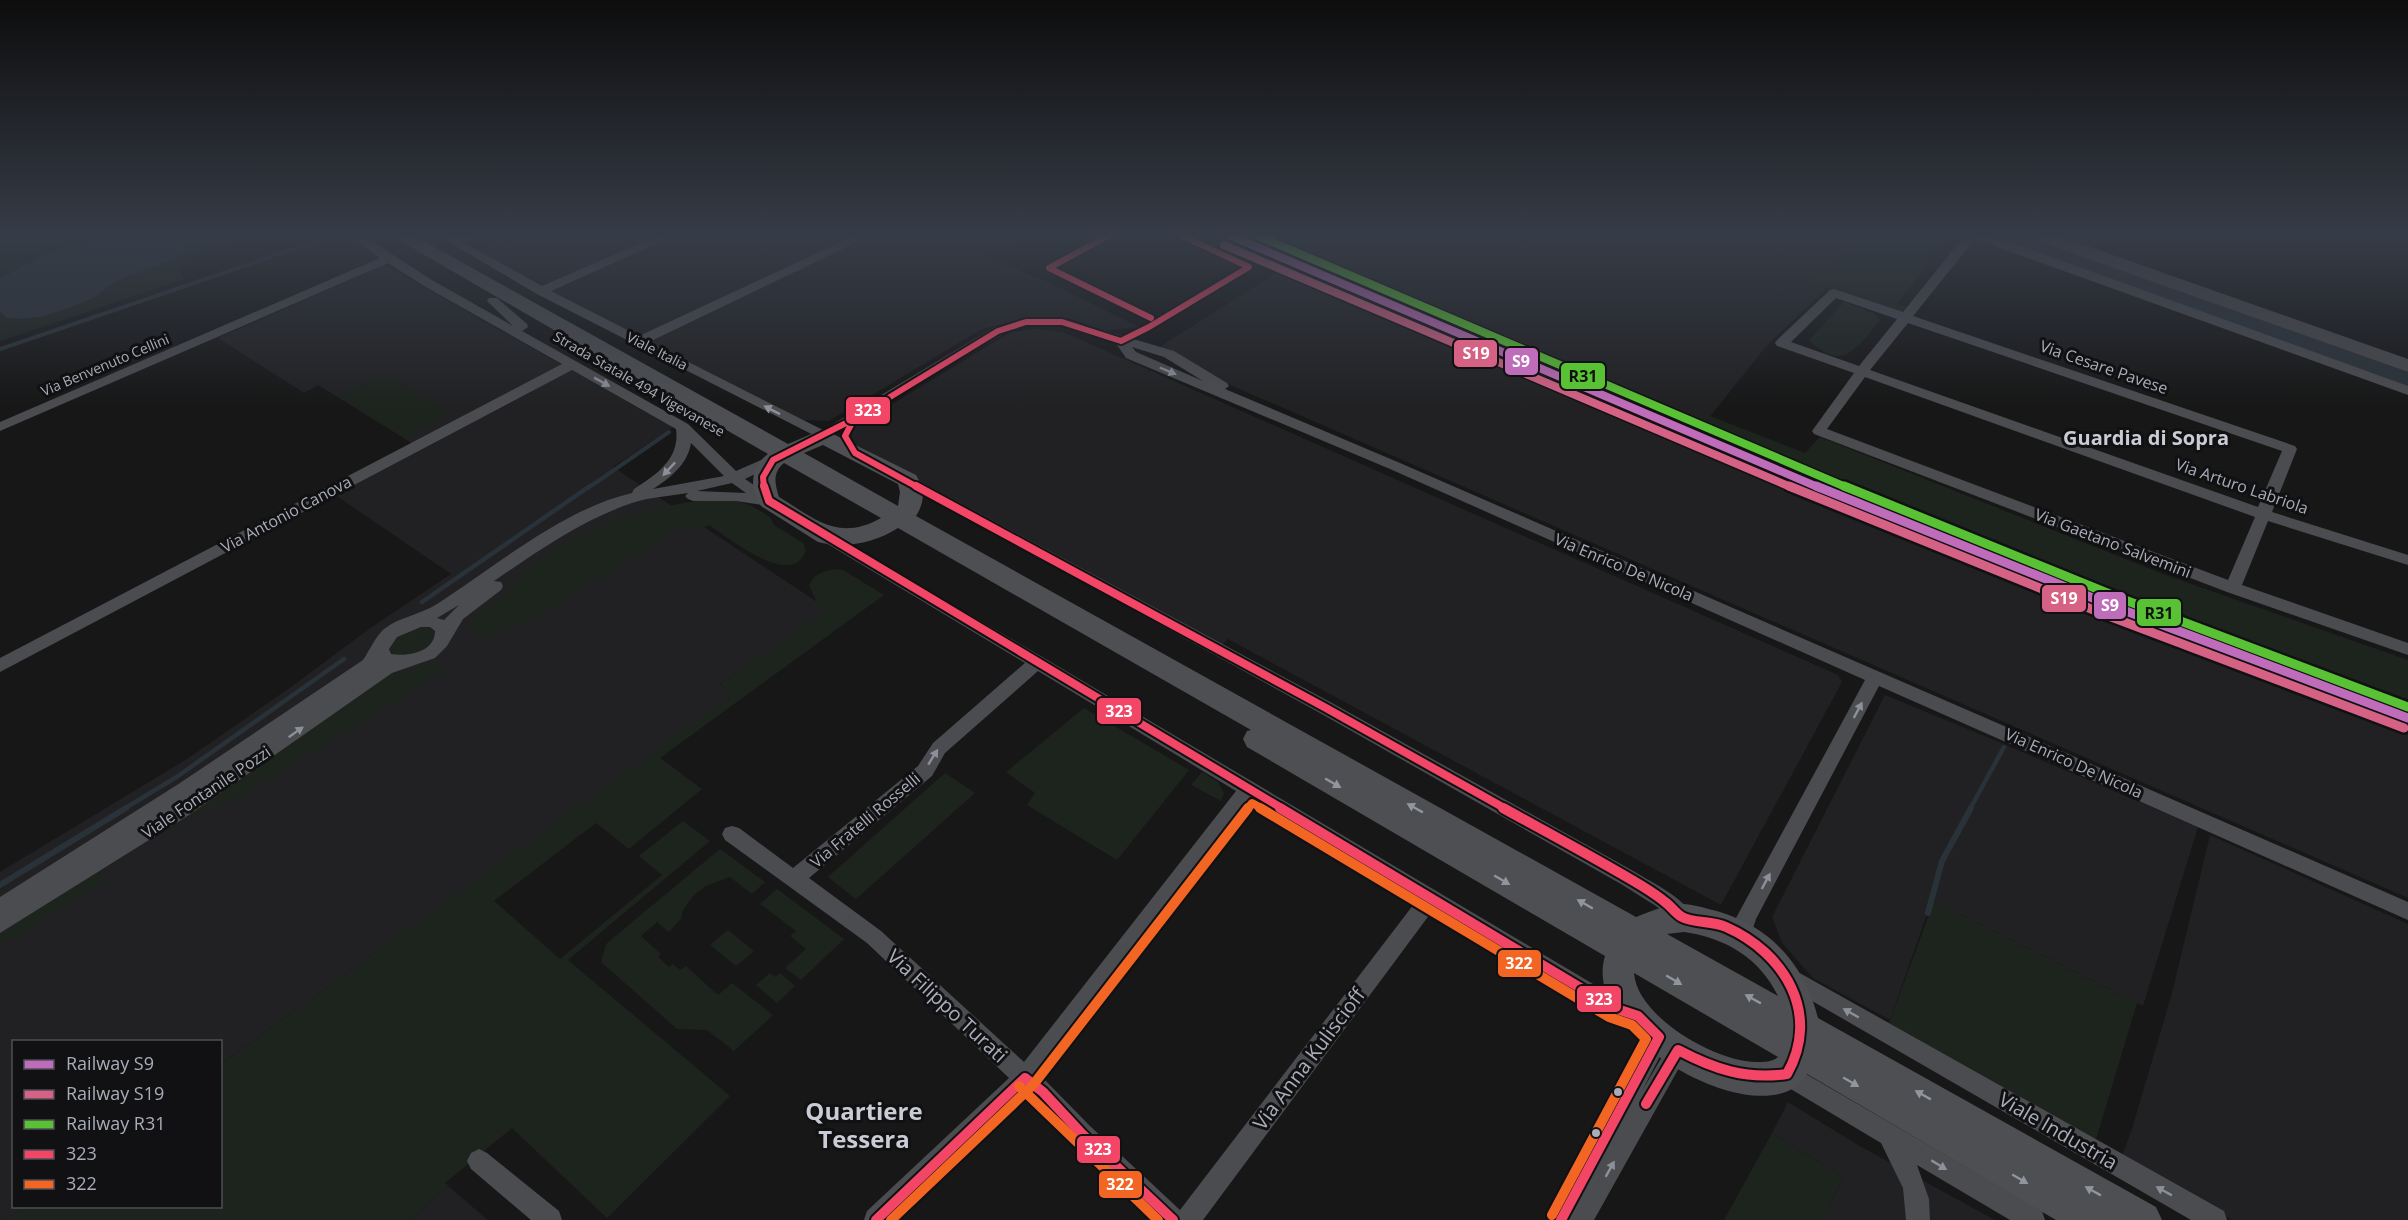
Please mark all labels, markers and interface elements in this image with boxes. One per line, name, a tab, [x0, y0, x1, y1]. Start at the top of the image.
street label: Strada Statale 494 Vigevanese	[550, 327, 729, 441]
street label: Viale Italia	[623, 327, 691, 374]
street label: Via Benvenuto Cellini	[38, 329, 172, 400]
street label: Via Cesare Pavese	[2037, 335, 2171, 399]
line badge: S19	[1453, 339, 1498, 368]
text: S19	[1462, 342, 1490, 364]
line badge: S9	[1504, 347, 1539, 376]
text: S9	[1512, 350, 1530, 372]
line badge: R31	[1560, 362, 1606, 390]
text: R31	[1569, 365, 1597, 387]
one-way arrow	[1160, 367, 1177, 376]
one-way arrow	[594, 376, 611, 386]
line badge: 323	[845, 396, 891, 425]
text: 323	[854, 399, 882, 421]
one-way arrow	[764, 405, 781, 415]
district label: Guardia di Sopra	[2063, 424, 2229, 451]
street label: Via Arturo Labriola	[2173, 453, 2311, 519]
one-way arrow	[663, 461, 676, 476]
street label: Via Antonio Canova	[217, 470, 355, 558]
street label: Via Gaetano Salvemini	[2032, 503, 2194, 583]
street label: Via Enrico De Nicola	[1551, 528, 1697, 606]
line badge: S19	[2041, 584, 2087, 613]
text: S19	[2050, 587, 2078, 609]
line badge: S9	[2093, 591, 2127, 620]
text: S9	[2101, 594, 2119, 616]
line badge: R31	[2136, 598, 2182, 627]
text: R31	[2145, 602, 2173, 624]
line badge: 323	[1096, 697, 1142, 725]
text: 323	[1105, 700, 1133, 722]
one-way arrow	[1853, 701, 1863, 718]
street label: Via Enrico De Nicola	[2002, 723, 2146, 803]
one-way arrow	[287, 726, 303, 738]
street label: Viale Fontanile Pozzi	[137, 741, 275, 843]
one-way arrow	[927, 749, 938, 766]
street label: Via Fratelli Rosselli	[805, 768, 925, 872]
one-way arrow	[1325, 778, 1342, 788]
one-way arrow	[1407, 804, 1424, 814]
one-way arrow	[1761, 873, 1771, 890]
one-way arrow	[1494, 875, 1510, 886]
one-way arrow	[1577, 899, 1593, 910]
street label: Via Filippo Turati	[881, 943, 1013, 1068]
line badge: 322	[1497, 949, 1542, 978]
text: 322	[1505, 952, 1533, 974]
one-way arrow	[1666, 975, 1683, 985]
street label: Via Anna Kuliscioff	[1246, 981, 1372, 1135]
line badge: 323	[1576, 985, 1622, 1013]
text: 323	[1585, 988, 1613, 1010]
one-way arrow	[1744, 994, 1761, 1004]
one-way arrow	[1842, 1008, 1859, 1018]
legend	[12, 1040, 222, 1208]
text: Railway S9	[66, 1051, 154, 1075]
one-way arrow	[1843, 1076, 1859, 1087]
text: Railway S19	[66, 1081, 164, 1105]
unlabelled marker	[1612, 1086, 1624, 1098]
street label: Viale Industria	[1994, 1086, 2123, 1175]
one-way arrow	[1914, 1090, 1931, 1100]
district label: Quartiere Tessera	[805, 1094, 923, 1155]
text: Railway R31	[66, 1111, 166, 1135]
unlabelled marker	[1590, 1127, 1602, 1139]
line badge: 323	[1076, 1135, 1121, 1164]
text: 323	[1084, 1138, 1112, 1160]
text: 323	[66, 1141, 97, 1165]
one-way arrow	[1931, 1159, 1947, 1170]
one-way arrow	[1605, 1160, 1615, 1177]
line badge: 322	[1098, 1170, 1143, 1199]
text: 322	[66, 1171, 97, 1195]
text: 322	[1106, 1173, 1134, 1195]
one-way arrow	[2012, 1174, 2029, 1184]
one-way arrow	[2084, 1186, 2101, 1196]
one-way arrow	[2155, 1186, 2172, 1196]

